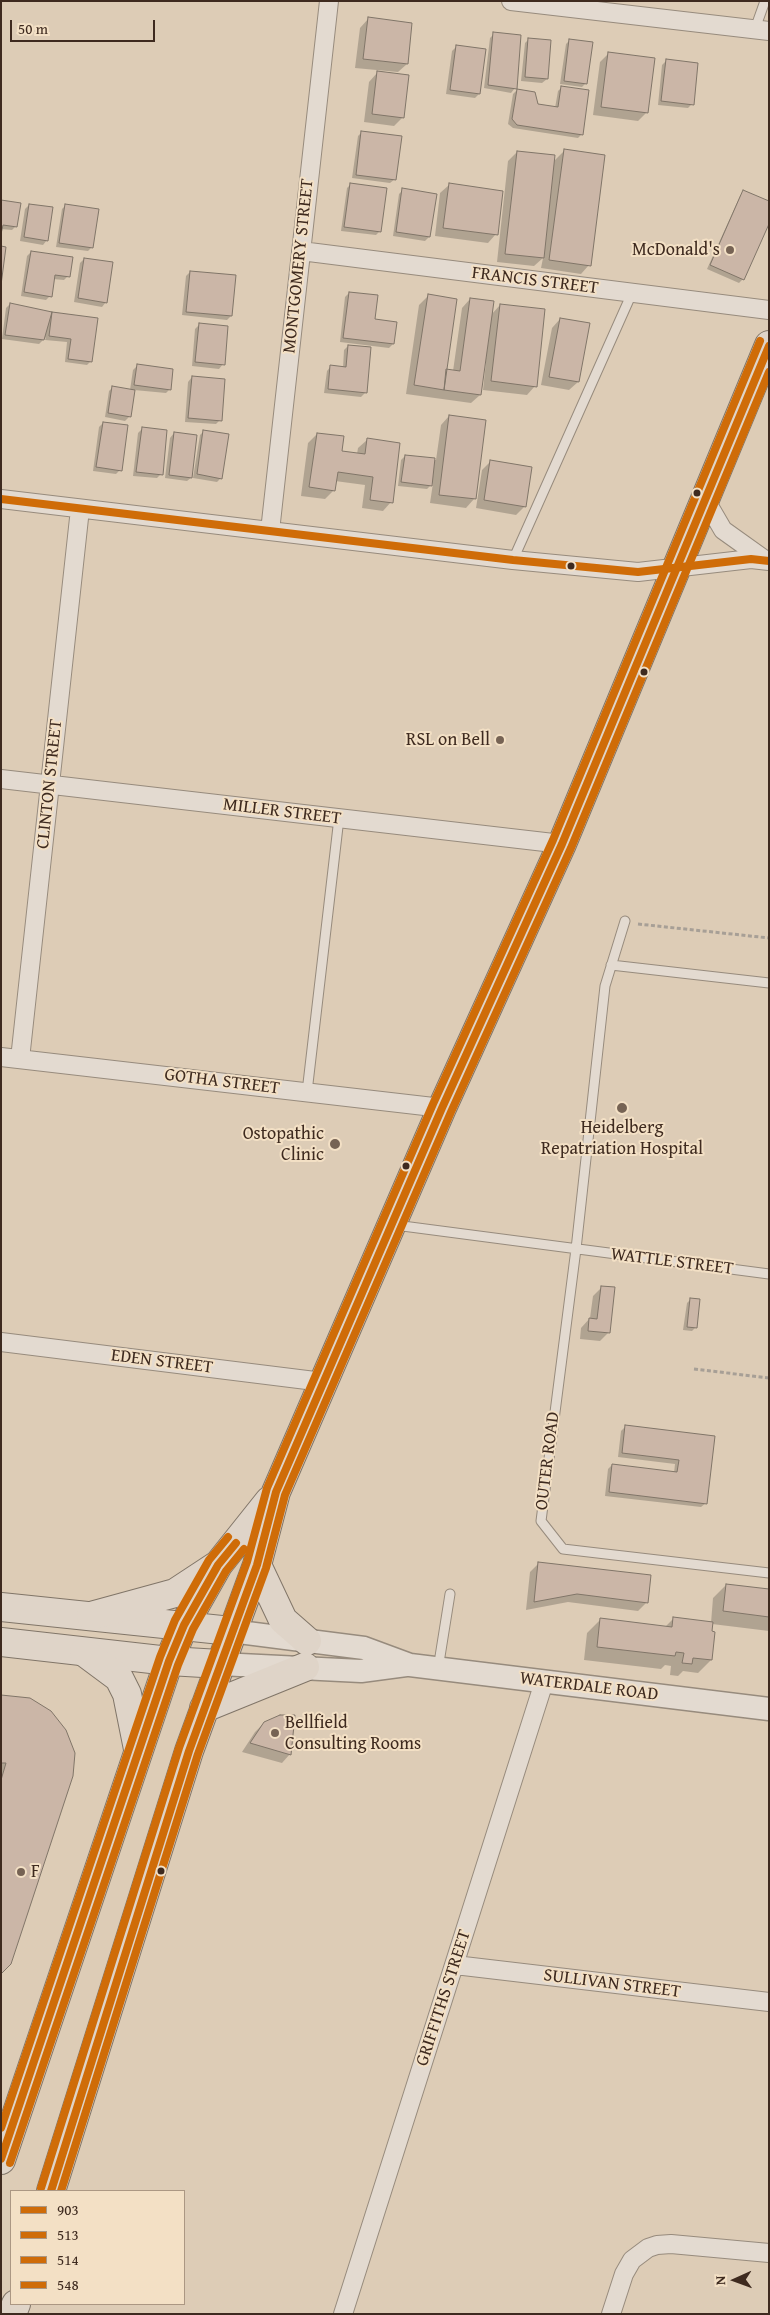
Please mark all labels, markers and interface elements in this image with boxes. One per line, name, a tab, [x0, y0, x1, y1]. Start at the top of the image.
scale bar	[12, 10, 158, 42]
text: 50 m	[18, 18, 48, 39]
street label: MONTGOMERY STREET	[279, 178, 319, 354]
place label: McDonald's	[632, 239, 720, 261]
marker: McDonald's	[724, 244, 736, 256]
street label: FRANCIS STREET	[470, 263, 600, 299]
unlabelled marker	[692, 488, 702, 498]
unlabelled marker	[566, 561, 576, 571]
unlabelled marker	[639, 667, 649, 677]
street label: CLINTON STREET	[32, 718, 68, 850]
place label: RSL on Bell	[406, 729, 490, 751]
marker: RSL on Bell	[494, 734, 506, 746]
street label: MILLER STREET	[222, 794, 342, 830]
street label: GOTHA STREET	[163, 1064, 281, 1100]
marker: Heidelberg Repatriation Hospital	[615, 1101, 629, 1115]
place label: Heidelberg Repatriation Hospital	[541, 1117, 703, 1160]
place label: Ostopathic Clinic	[243, 1123, 324, 1166]
marker: Ostopathic Clinic	[328, 1137, 342, 1151]
unlabelled marker	[401, 1161, 411, 1171]
street label: WATTLE STREET	[609, 1244, 735, 1280]
street label: EDEN STREET	[110, 1345, 214, 1379]
street label: OUTER ROAD	[531, 1411, 565, 1511]
street label: WATERDALE ROAD	[519, 1668, 659, 1706]
place label: Bellfield Consulting Rooms	[285, 1712, 421, 1755]
marker: Bellfield Consulting Rooms	[269, 1727, 281, 1739]
place label: F	[31, 1861, 40, 1883]
marker: F	[15, 1866, 27, 1878]
unlabelled marker	[156, 1866, 166, 1876]
street label: GRIFFITHS STREET	[412, 1927, 476, 2069]
street label: SULLIVAN STREET	[542, 1965, 682, 2003]
legend	[10, 2190, 185, 2305]
text: 903	[57, 2199, 79, 2220]
text: 513	[57, 2224, 79, 2245]
text: 514	[57, 2249, 79, 2270]
north arrow	[710, 2255, 760, 2305]
text: 548	[57, 2274, 79, 2295]
text: N	[710, 2276, 730, 2286]

